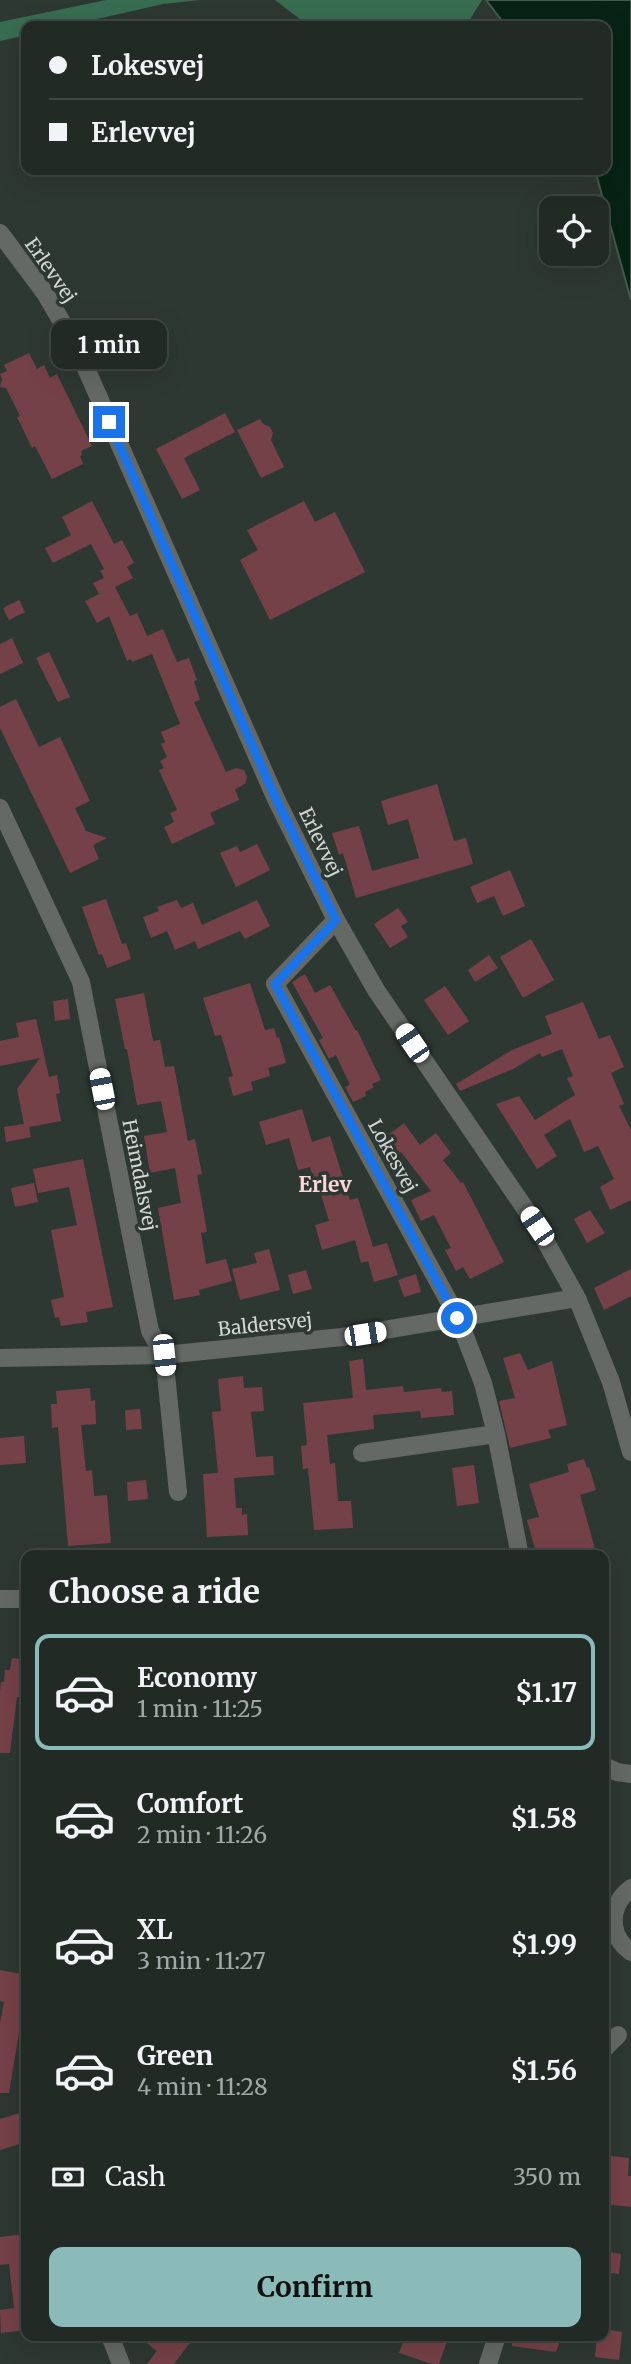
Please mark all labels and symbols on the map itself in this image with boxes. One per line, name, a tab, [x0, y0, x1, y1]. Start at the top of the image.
street label: Erlevvej	[20, 233, 82, 307]
callout: 1 min	[51, 320, 167, 370]
route end	[93, 406, 125, 438]
street label: Erlevvej	[294, 803, 348, 881]
car	[392, 1020, 433, 1066]
car	[88, 1066, 117, 1112]
street label: Lokesvej	[363, 1115, 423, 1197]
street label: Heimdalsvej	[117, 1117, 163, 1233]
district label: Erlev	[298, 1171, 352, 1198]
car	[517, 1203, 558, 1249]
route start	[441, 1302, 473, 1334]
street label: Baldersvej	[217, 1307, 313, 1341]
car	[343, 1320, 388, 1348]
car	[152, 1333, 177, 1377]

